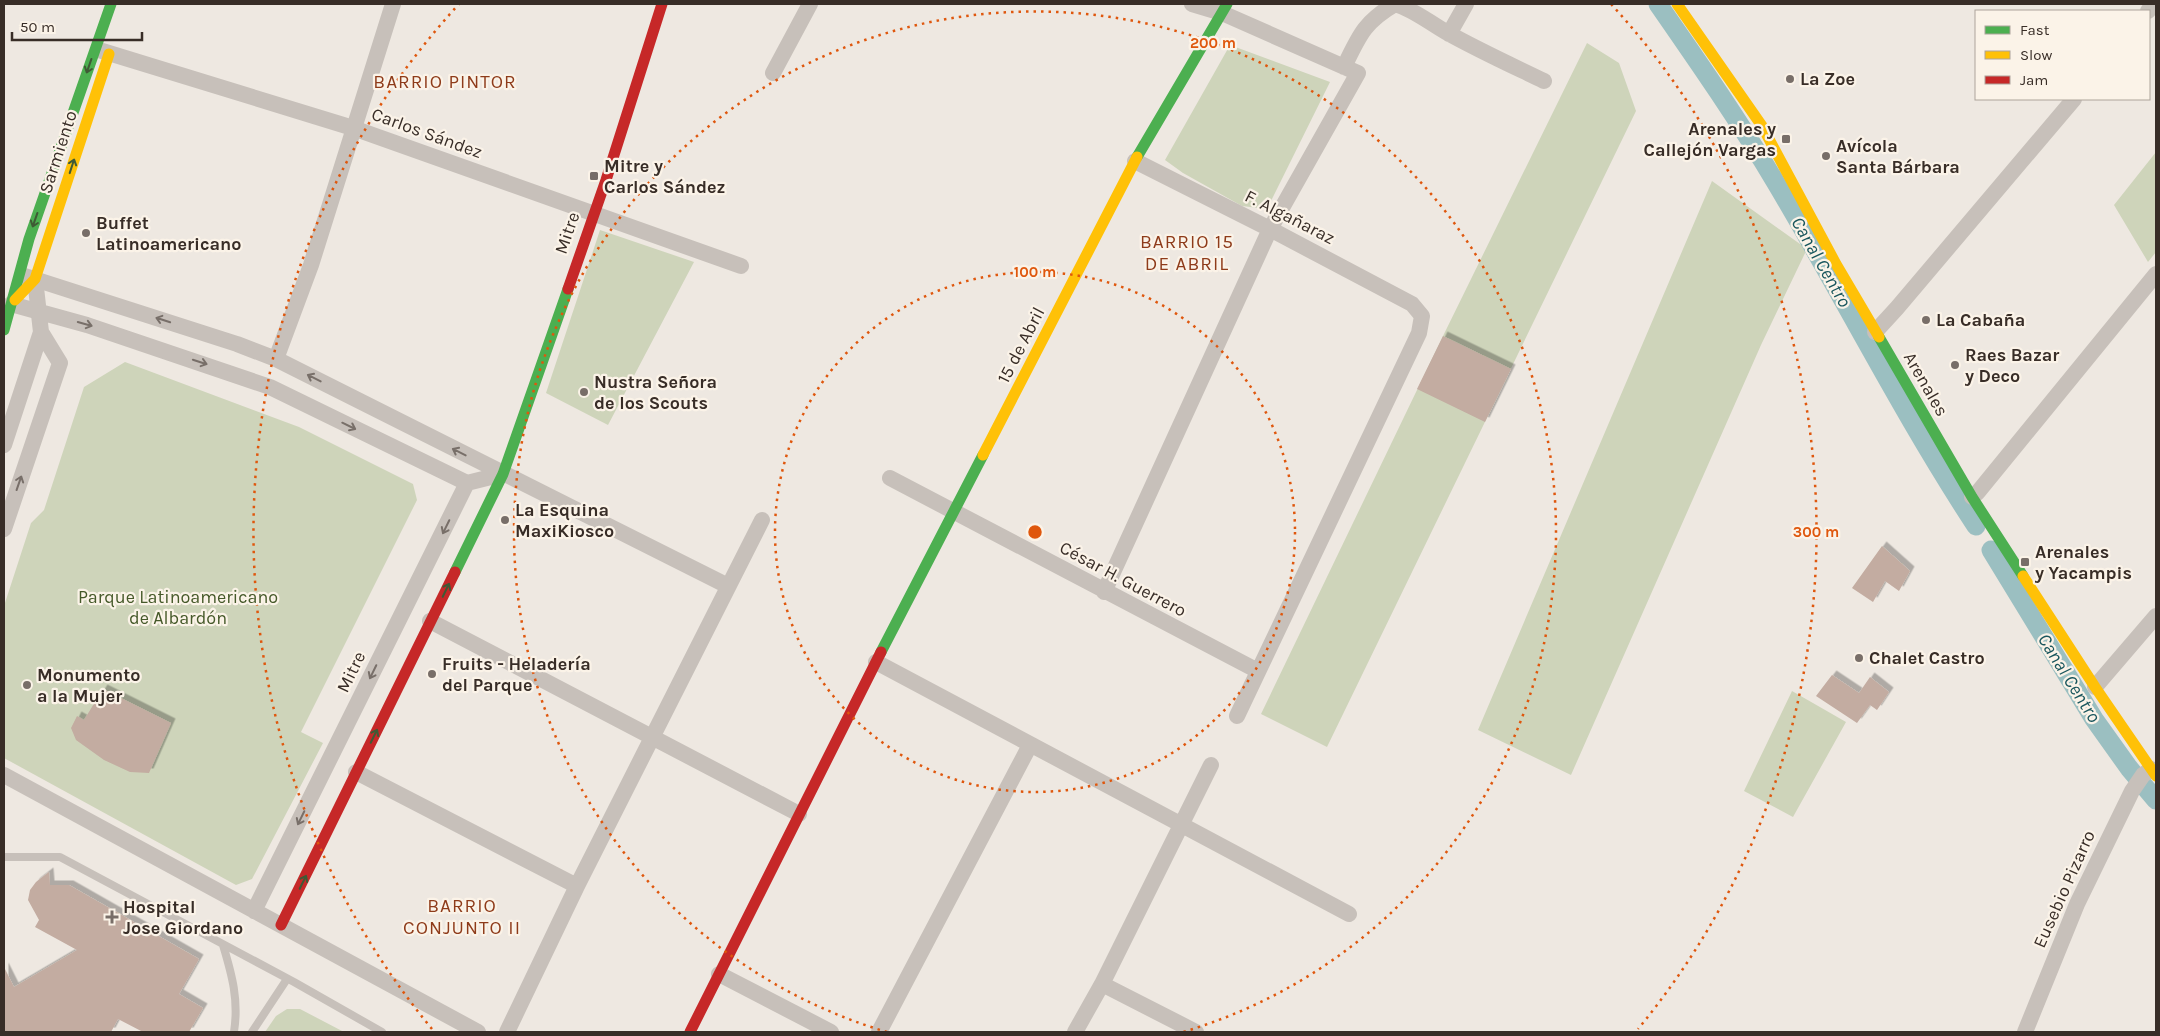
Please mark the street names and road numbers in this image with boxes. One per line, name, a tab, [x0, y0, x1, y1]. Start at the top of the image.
street label: Carlos Sández	[369, 103, 485, 163]
street label: Sarmiento	[34, 108, 82, 196]
street label: F. Algañaraz	[1241, 185, 1339, 249]
street label: Mitre	[550, 209, 584, 257]
street label: 15 de Abril	[992, 303, 1050, 387]
street label: Arenales	[1899, 348, 1953, 420]
street label: César H. Guerrero	[1056, 536, 1190, 622]
street label: Mitre	[332, 648, 370, 696]
street label: Eusebio Pizarro	[2028, 827, 2100, 951]

